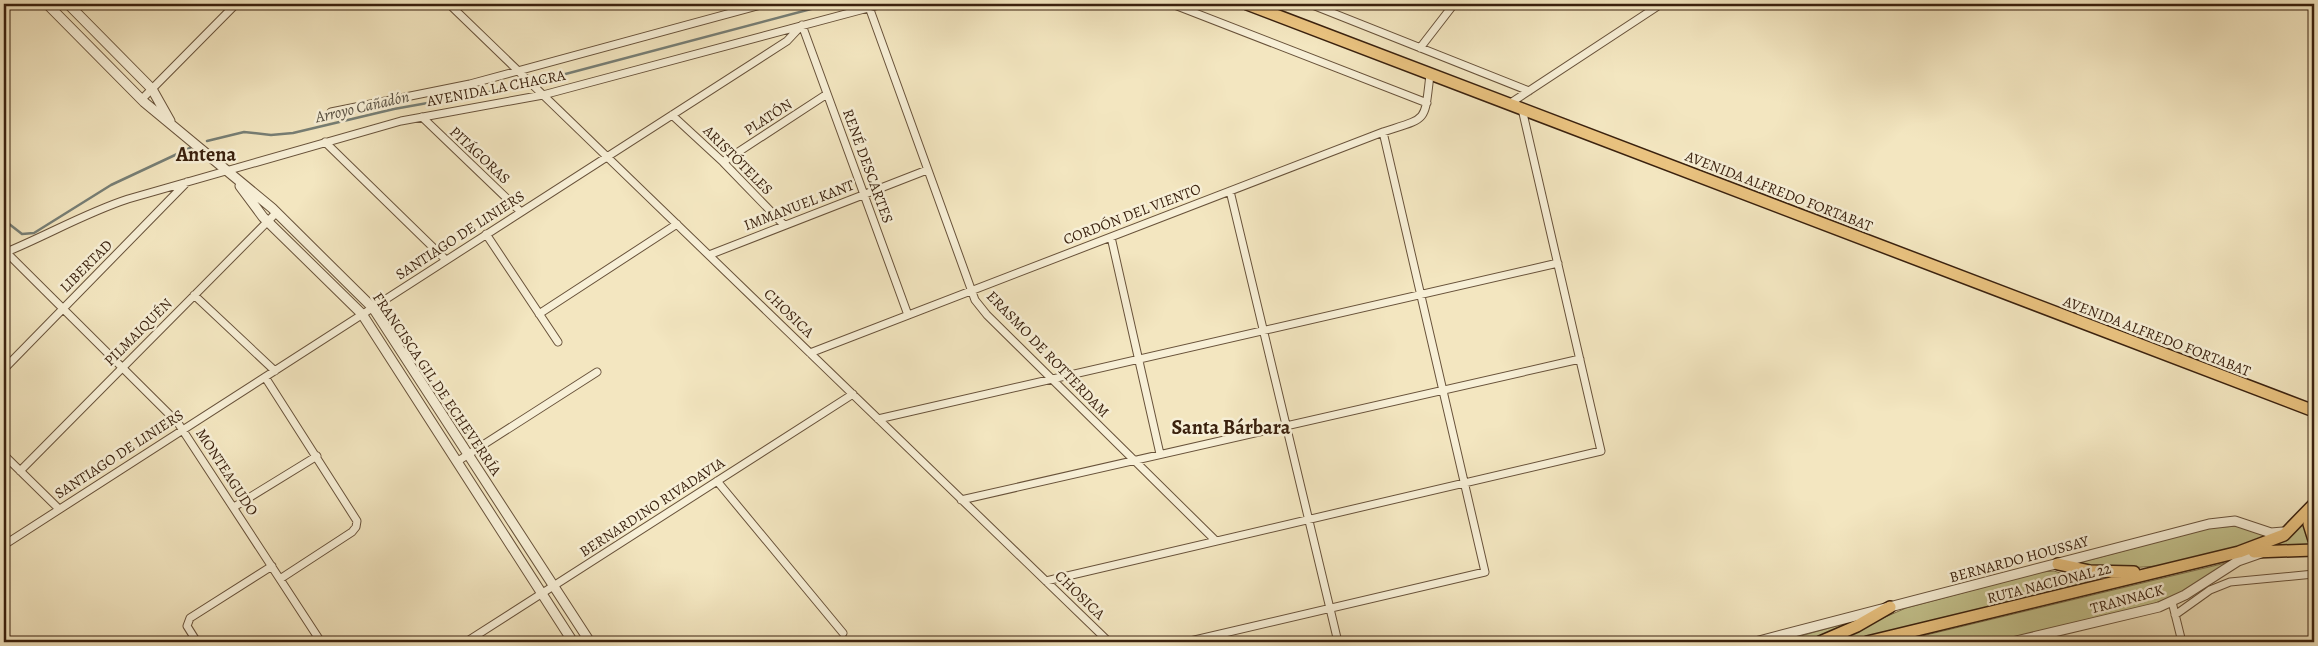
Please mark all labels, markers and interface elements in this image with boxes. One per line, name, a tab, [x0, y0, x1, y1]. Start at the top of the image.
street label: AVENIDA LA CHACRA	[424, 65, 567, 111]
water label: Arroyo Cañadón	[312, 85, 411, 129]
street label: PLATÓN	[740, 94, 796, 140]
street label: RENÉ DESCARTES	[838, 106, 898, 226]
street label: ARISTÓTELES	[698, 120, 777, 199]
street label: PITÁGORAS	[445, 122, 515, 188]
district label: Antena	[175, 141, 236, 168]
street label: AVENIDA ALFREDO FORTABAT	[1681, 146, 1876, 236]
street label: IMMANUEL KANT	[741, 174, 858, 235]
street label: CORDÓN DEL VIENTO	[1060, 179, 1204, 249]
street label: SANTIAGO DE LINIERS	[392, 186, 528, 284]
street label: LIBERTAD	[55, 235, 117, 297]
street label: CHOSICA	[760, 284, 819, 342]
street label: ERASMO DE ROTTERDAM	[982, 286, 1114, 422]
street label: FRANCISCA GIL DE ECHEVERRÍA	[368, 288, 506, 480]
street label: AVENIDA ALFREDO FORTABAT	[2059, 291, 2254, 381]
street label: PILMAIQUÉN	[100, 293, 177, 370]
street label: SANTIAGO DE LINIERS	[51, 405, 187, 503]
district label: Santa Bárbara	[1172, 414, 1291, 441]
street label: MONTEAGUDO	[191, 425, 263, 519]
street label: BERNARDINO RIVADAVIA	[576, 452, 729, 561]
street label: BERNARDO HOUSSAY	[1947, 531, 2092, 587]
street label: RUTA NACIONAL 22	[1985, 558, 2113, 608]
street label: CHOSICA	[1051, 566, 1110, 624]
street label: TRANNACK	[2088, 579, 2166, 618]

